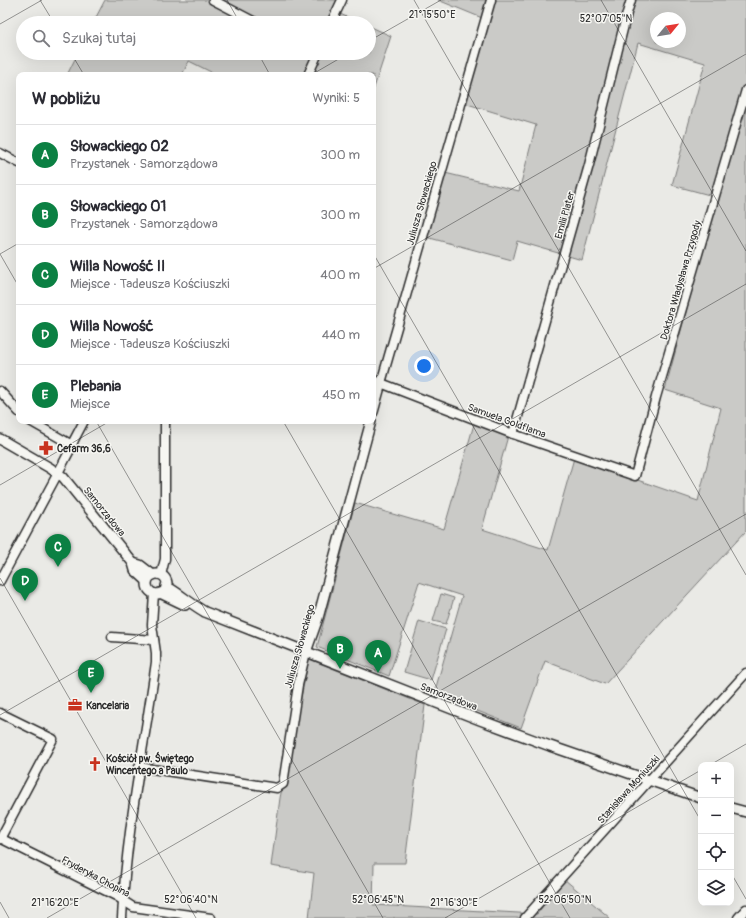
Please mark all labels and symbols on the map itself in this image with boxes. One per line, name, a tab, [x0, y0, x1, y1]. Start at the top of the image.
text: 21°15'50"E	[409, 9, 455, 21]
north arrow	[650, 12, 686, 48]
text: 52°07'05"N	[580, 13, 633, 25]
street label: Juliusza Słowackiego	[404, 159, 440, 247]
street label: Emilii Plater	[552, 190, 578, 240]
street label: Doktora Władysława Przygody	[658, 219, 704, 341]
your location	[414, 356, 434, 376]
street label: Samuela Goldflama	[466, 401, 548, 441]
pharmacy icon: Cefarm 36,6	[38, 440, 54, 456]
place label: Cefarm 36,6	[57, 443, 111, 455]
street label: Samorządowa	[81, 485, 128, 539]
pin: C	[45, 534, 71, 567]
pin: D	[12, 568, 38, 601]
street label: Juliusza Słowackiego	[282, 602, 318, 690]
pin: B	[327, 636, 353, 669]
pin: A	[365, 640, 391, 673]
pin: E	[78, 660, 104, 693]
street label: Samorządowa	[418, 681, 479, 713]
office icon: Kancelaria	[67, 697, 83, 713]
place label: Kancelaria	[86, 700, 129, 712]
place label: Kościół pw. Świętego Wincentego a Paulo	[106, 751, 194, 777]
street label: Stanisława Moniuszki	[595, 753, 663, 826]
church icon: Kościół pw. Świętego Wincentego a Paulo	[87, 756, 103, 772]
street label: Fryderyka Chopina	[59, 854, 132, 900]
text: 52°06'40"N	[164, 894, 218, 906]
text: 52°06'45"N	[352, 894, 404, 906]
text: 52°06'50"N	[538, 894, 592, 906]
text: 21°16'20"E	[31, 897, 79, 909]
text: 21°16'30"E	[430, 897, 478, 909]

